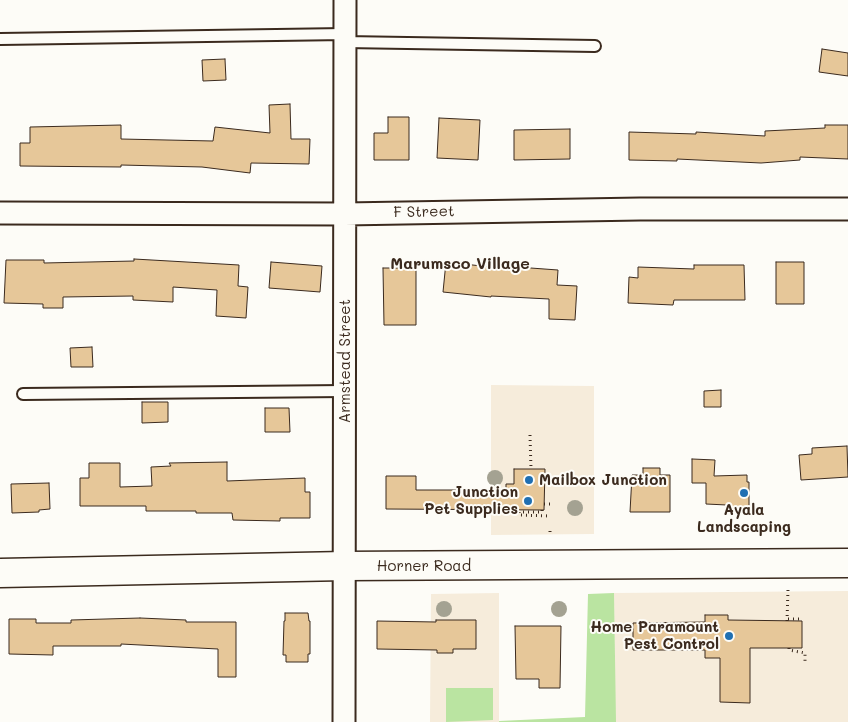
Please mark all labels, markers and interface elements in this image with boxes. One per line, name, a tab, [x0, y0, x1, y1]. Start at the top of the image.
street label: F Street	[393, 202, 455, 222]
district label: Marumsco Village	[390, 254, 530, 274]
street label: Armstead Street	[336, 299, 354, 423]
place label: Mailbox Junction	[539, 471, 667, 489]
marker: Mailbox Junction	[523, 474, 535, 486]
place label: Junction Pet Supplies	[424, 483, 518, 518]
marker: Ayala Landscaping	[738, 487, 750, 499]
marker: Junction Pet Supplies	[522, 495, 534, 507]
place label: Ayala Landscaping	[697, 501, 791, 536]
street label: Horner Road	[377, 557, 471, 575]
place label: Home Paramount Pest Control	[590, 618, 719, 653]
marker: Home Paramount Pest Control	[723, 630, 735, 642]

